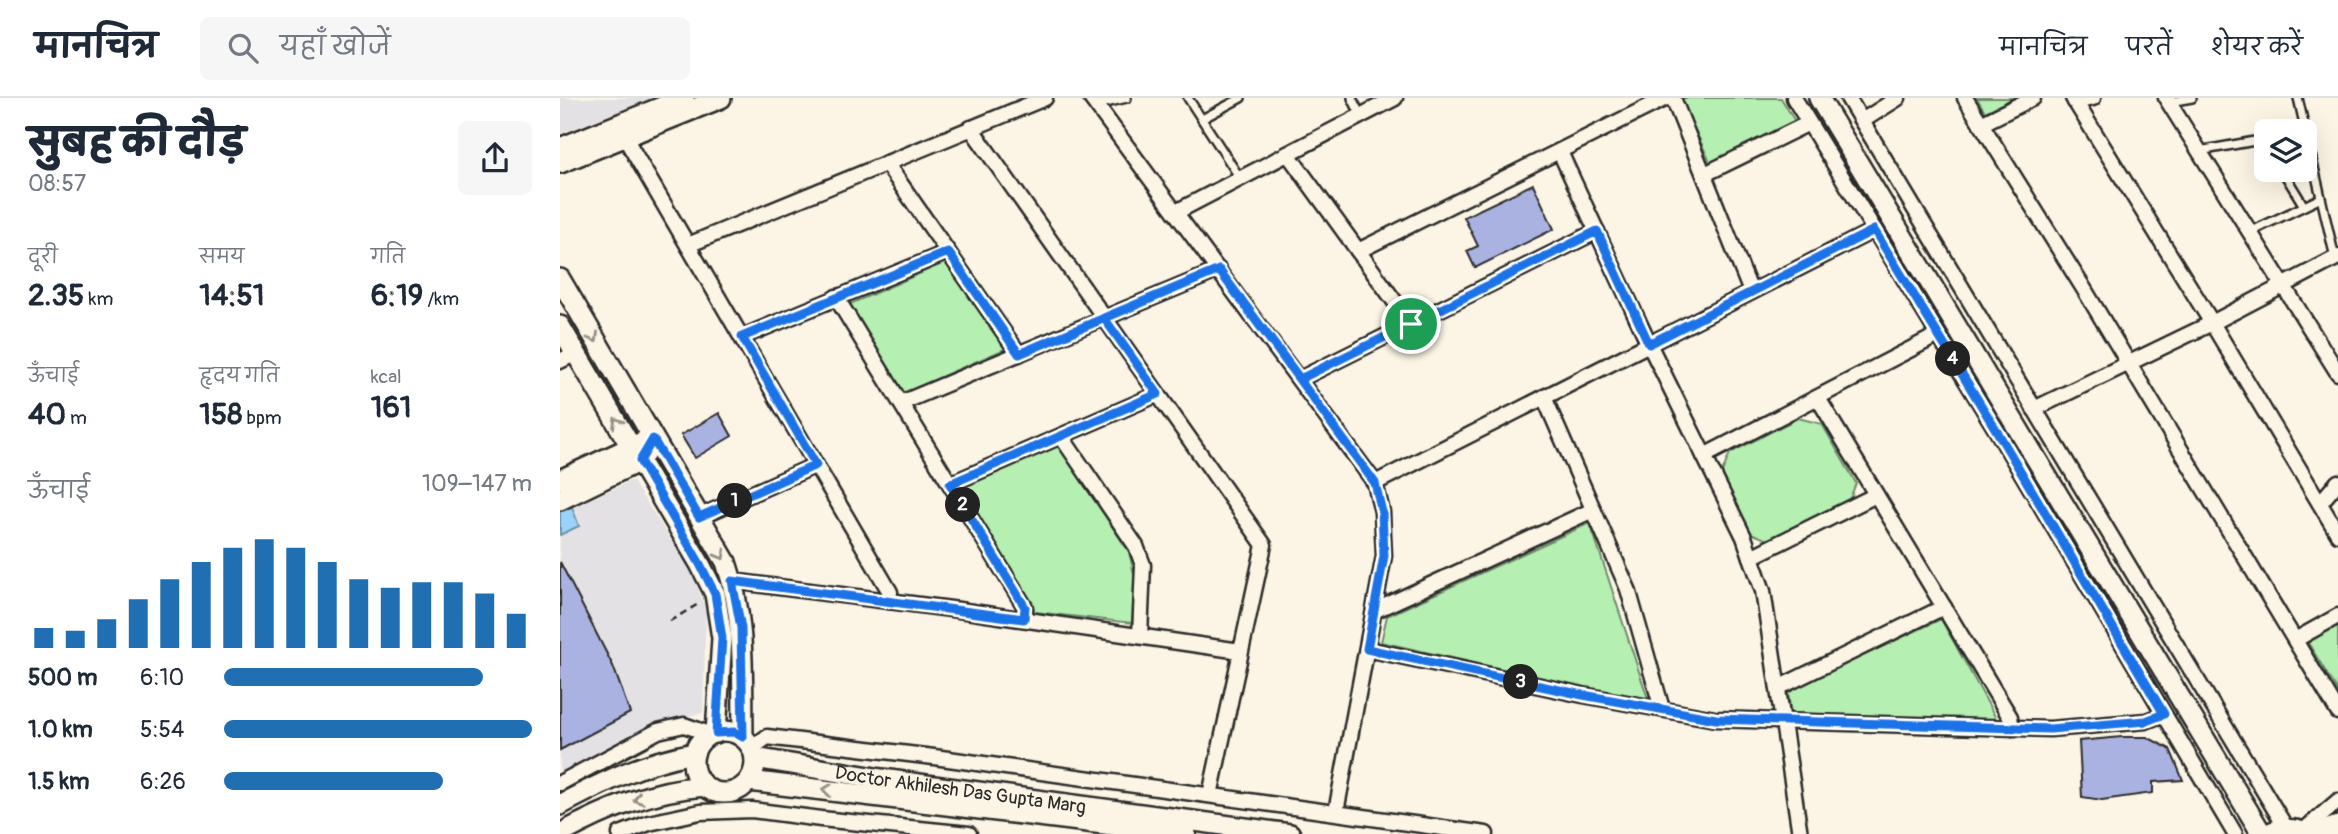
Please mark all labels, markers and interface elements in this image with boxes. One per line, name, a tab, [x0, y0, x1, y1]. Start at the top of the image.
search box	[200, 17, 690, 80]
text: मानचित्र	[35, 26, 158, 67]
icon: search	[224, 29, 262, 67]
text: यहाँ खोजें	[280, 31, 391, 63]
text: मानचित्र	[1999, 33, 2087, 62]
text: परतें	[2125, 33, 2173, 62]
text: शेयर करें	[2211, 33, 2303, 62]
text: सुबह की दौड़	[28, 119, 245, 167]
map controls	[2254, 119, 2317, 182]
button: layers	[2254, 119, 2317, 182]
button: share	[458, 121, 532, 195]
text: 08:57	[28, 169, 86, 198]
text: दूरी	[28, 245, 58, 269]
text: समय	[199, 245, 245, 269]
text: गति	[371, 245, 405, 269]
text: 2.35	[28, 277, 84, 314]
text: 14:51	[199, 277, 264, 314]
text: 6:19	[371, 277, 423, 314]
text: km	[84, 287, 113, 311]
text: /km	[423, 287, 459, 311]
pin	[1381, 294, 1441, 354]
icon: arrive	[1392, 305, 1430, 343]
one-way arrow	[586, 330, 599, 343]
pin: 4	[1936, 342, 1970, 376]
text: 4	[1947, 346, 1958, 370]
text: ऊँचाई	[28, 364, 79, 388]
text: हृदय गति	[199, 364, 279, 388]
text: kcal	[371, 365, 402, 389]
text: 161	[371, 389, 412, 426]
text: 40	[28, 396, 66, 433]
text: 158	[199, 396, 242, 433]
text: m	[66, 406, 87, 430]
text: bpm	[242, 406, 282, 430]
one-way arrow	[612, 416, 625, 429]
text: 109–147 m	[422, 469, 532, 498]
text: ऊँचाई	[28, 476, 90, 505]
pin: 1	[718, 484, 752, 518]
text: 1	[731, 488, 738, 512]
pin: 2	[946, 488, 980, 522]
text: 2	[957, 492, 968, 516]
one-way arrow	[713, 548, 726, 561]
text: 500 m	[28, 663, 97, 692]
text: 6:10	[140, 663, 184, 692]
pin: 3	[1504, 664, 1538, 700]
text: 3	[1515, 669, 1526, 693]
text: 1.0 km	[28, 715, 93, 744]
text: 5:54	[140, 715, 184, 744]
street label: Doctor Akhilesh Das Gupta Marg	[833, 760, 1087, 819]
text: 1.5 km	[28, 767, 90, 796]
text: 6:26	[140, 767, 186, 796]
one-way arrow	[821, 783, 832, 798]
one-way arrow	[633, 790, 645, 805]

